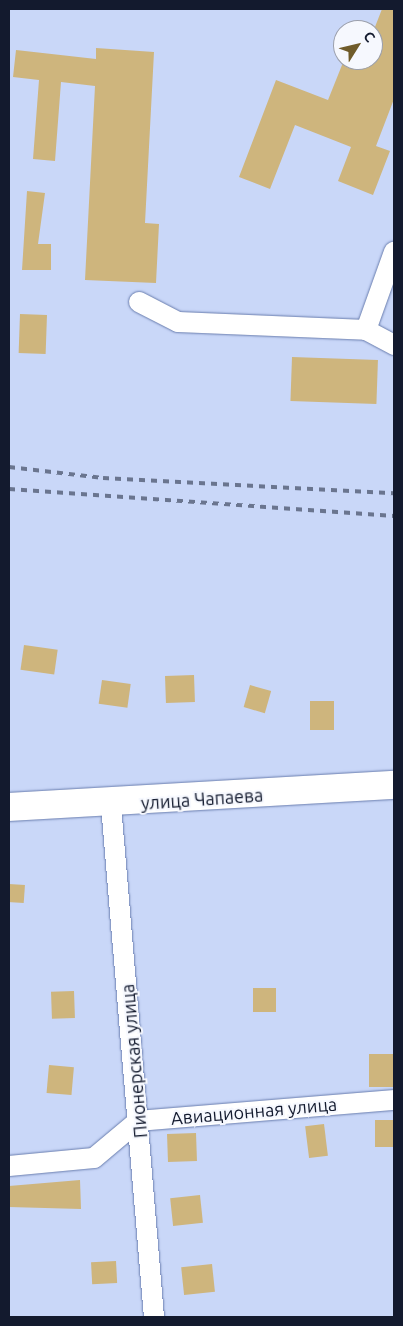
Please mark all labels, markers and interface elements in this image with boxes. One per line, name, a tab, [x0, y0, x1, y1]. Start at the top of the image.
north arrow	[333, 20, 383, 70]
text: С	[360, 28, 378, 45]
street label: улица Чапаева	[140, 784, 264, 814]
street label: Пионерская улица	[117, 983, 151, 1139]
street label: Авиационная улица	[170, 1093, 338, 1129]

